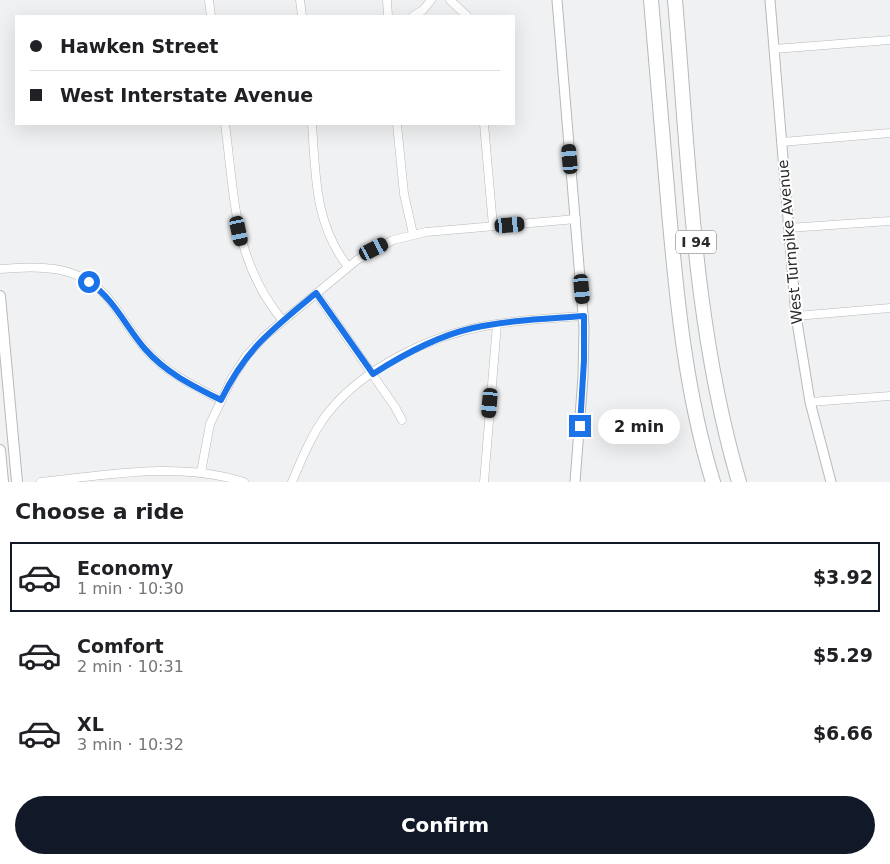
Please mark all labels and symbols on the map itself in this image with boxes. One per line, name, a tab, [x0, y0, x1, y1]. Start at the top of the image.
car	[561, 143, 578, 175]
street label: West Turnpike Avenue	[774, 159, 806, 325]
car	[228, 215, 249, 247]
car	[494, 216, 525, 234]
road number: I 94	[676, 230, 716, 253]
car	[357, 236, 390, 262]
route start	[78, 271, 100, 293]
car	[573, 273, 590, 305]
car	[481, 387, 498, 419]
callout: 2 min	[598, 408, 680, 444]
route end	[569, 415, 591, 437]

